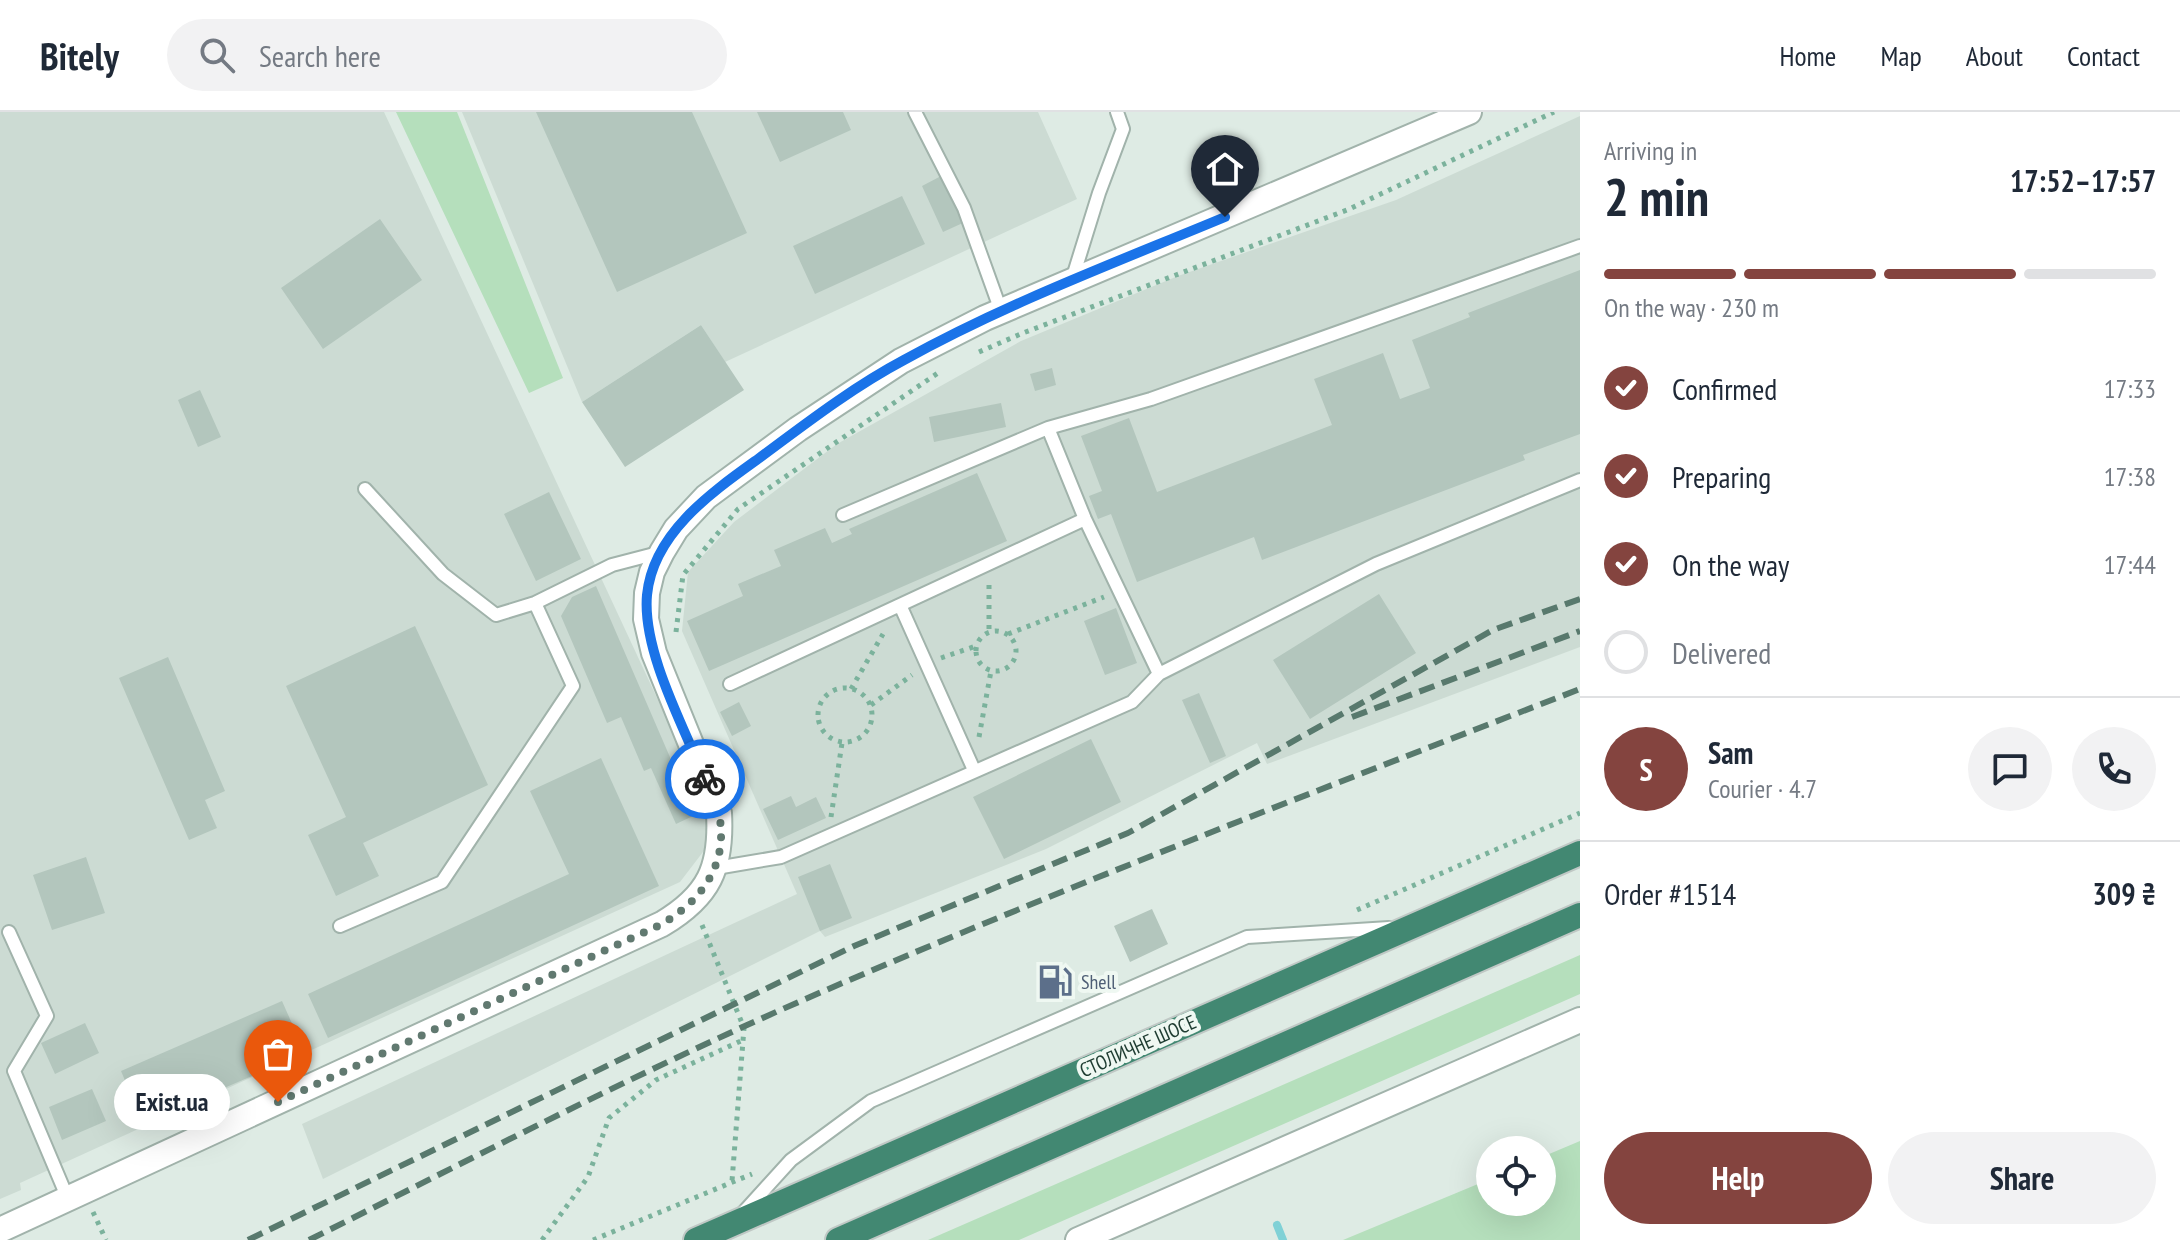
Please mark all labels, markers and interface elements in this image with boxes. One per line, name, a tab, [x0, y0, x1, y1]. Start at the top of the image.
search box	[167, 19, 727, 91]
text: Bitely	[40, 31, 119, 80]
icon: search	[195, 33, 239, 77]
text: Search here	[259, 36, 381, 75]
text: Home	[1780, 37, 1836, 74]
text: Map	[1880, 37, 1922, 74]
text: About	[1966, 37, 2023, 74]
text: Contact	[2067, 37, 2140, 74]
text: Arriving in	[1604, 134, 1697, 167]
pin	[1191, 135, 1259, 217]
icon: home	[1203, 147, 1247, 191]
text: 17:52–17:57	[2010, 161, 2156, 200]
text: 2 min	[1604, 163, 1709, 230]
text: On the way · 230 m	[1604, 291, 1779, 324]
icon: check	[1604, 366, 1648, 410]
text: Confirmed	[1672, 369, 1777, 408]
text: 17:33	[2104, 372, 2156, 405]
icon: check	[1604, 454, 1648, 498]
text: Preparing	[1672, 457, 1771, 496]
text: 17:38	[2104, 460, 2156, 493]
icon: check	[1604, 542, 1648, 586]
text: On the way	[1672, 545, 1789, 584]
text: 17:44	[2104, 548, 2156, 581]
text: Delivered	[1672, 633, 1771, 672]
button: chat	[1968, 727, 2052, 811]
button: phone	[2072, 727, 2156, 811]
text: Sam	[1708, 733, 1753, 772]
courier	[665, 739, 745, 819]
text: S	[1639, 750, 1653, 789]
icon: bike	[683, 757, 727, 801]
text: Courier · 4.7	[1708, 772, 1817, 805]
text: Order #1514	[1604, 874, 1736, 913]
text: 309 ₴	[2092, 874, 2156, 913]
fuel station icon: Shell	[1036, 963, 1074, 1001]
place label: Shell	[1081, 969, 1116, 995]
street label: СТОЛИЧНЕ ШОСЕ	[1076, 1009, 1200, 1083]
pin	[244, 1020, 312, 1102]
icon: bag	[256, 1032, 300, 1076]
callout: Exist.ua	[114, 1074, 230, 1130]
text: Exist.ua	[136, 1085, 208, 1118]
button: Help	[1604, 1132, 1872, 1224]
button: Share	[1888, 1132, 2156, 1224]
map controls	[1476, 1136, 1556, 1216]
button: locate	[1476, 1136, 1556, 1216]

